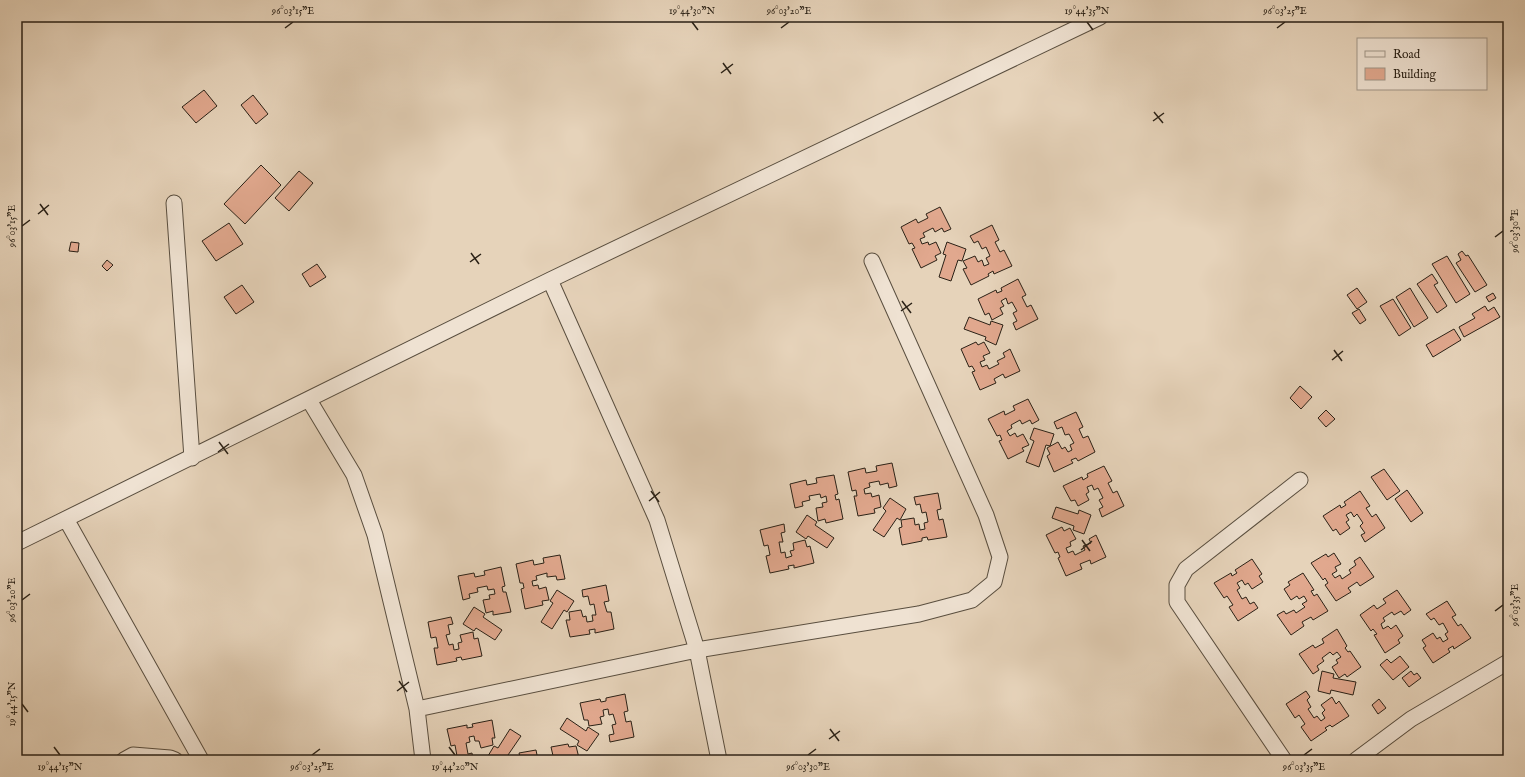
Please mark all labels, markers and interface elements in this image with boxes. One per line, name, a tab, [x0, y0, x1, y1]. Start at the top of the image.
text: 96°03'15"E	[271, 5, 314, 18]
text: 19°44'30"N	[669, 5, 715, 18]
text: 96°03'20"E	[766, 5, 811, 18]
text: 19°44'35"N	[1065, 5, 1110, 18]
text: 96°03'25"E	[1262, 5, 1307, 18]
legend	[1357, 38, 1487, 90]
text: Road	[1393, 47, 1421, 62]
text: Building	[1393, 67, 1437, 82]
text: 96°03'15"E	[6, 205, 19, 248]
text: 96°03'30"E	[1509, 209, 1522, 254]
text: 96°03'20"E	[6, 578, 19, 623]
text: 96°03'35"E	[1509, 584, 1522, 627]
text: 19°44'15"N	[6, 681, 19, 726]
text: 19°44'15"N	[38, 761, 83, 774]
text: 96°03'25"E	[289, 761, 334, 774]
text: 19°44'20"N	[431, 761, 479, 774]
text: 96°03'30"E	[785, 761, 830, 774]
text: 96°03'35"E	[1282, 761, 1325, 774]

